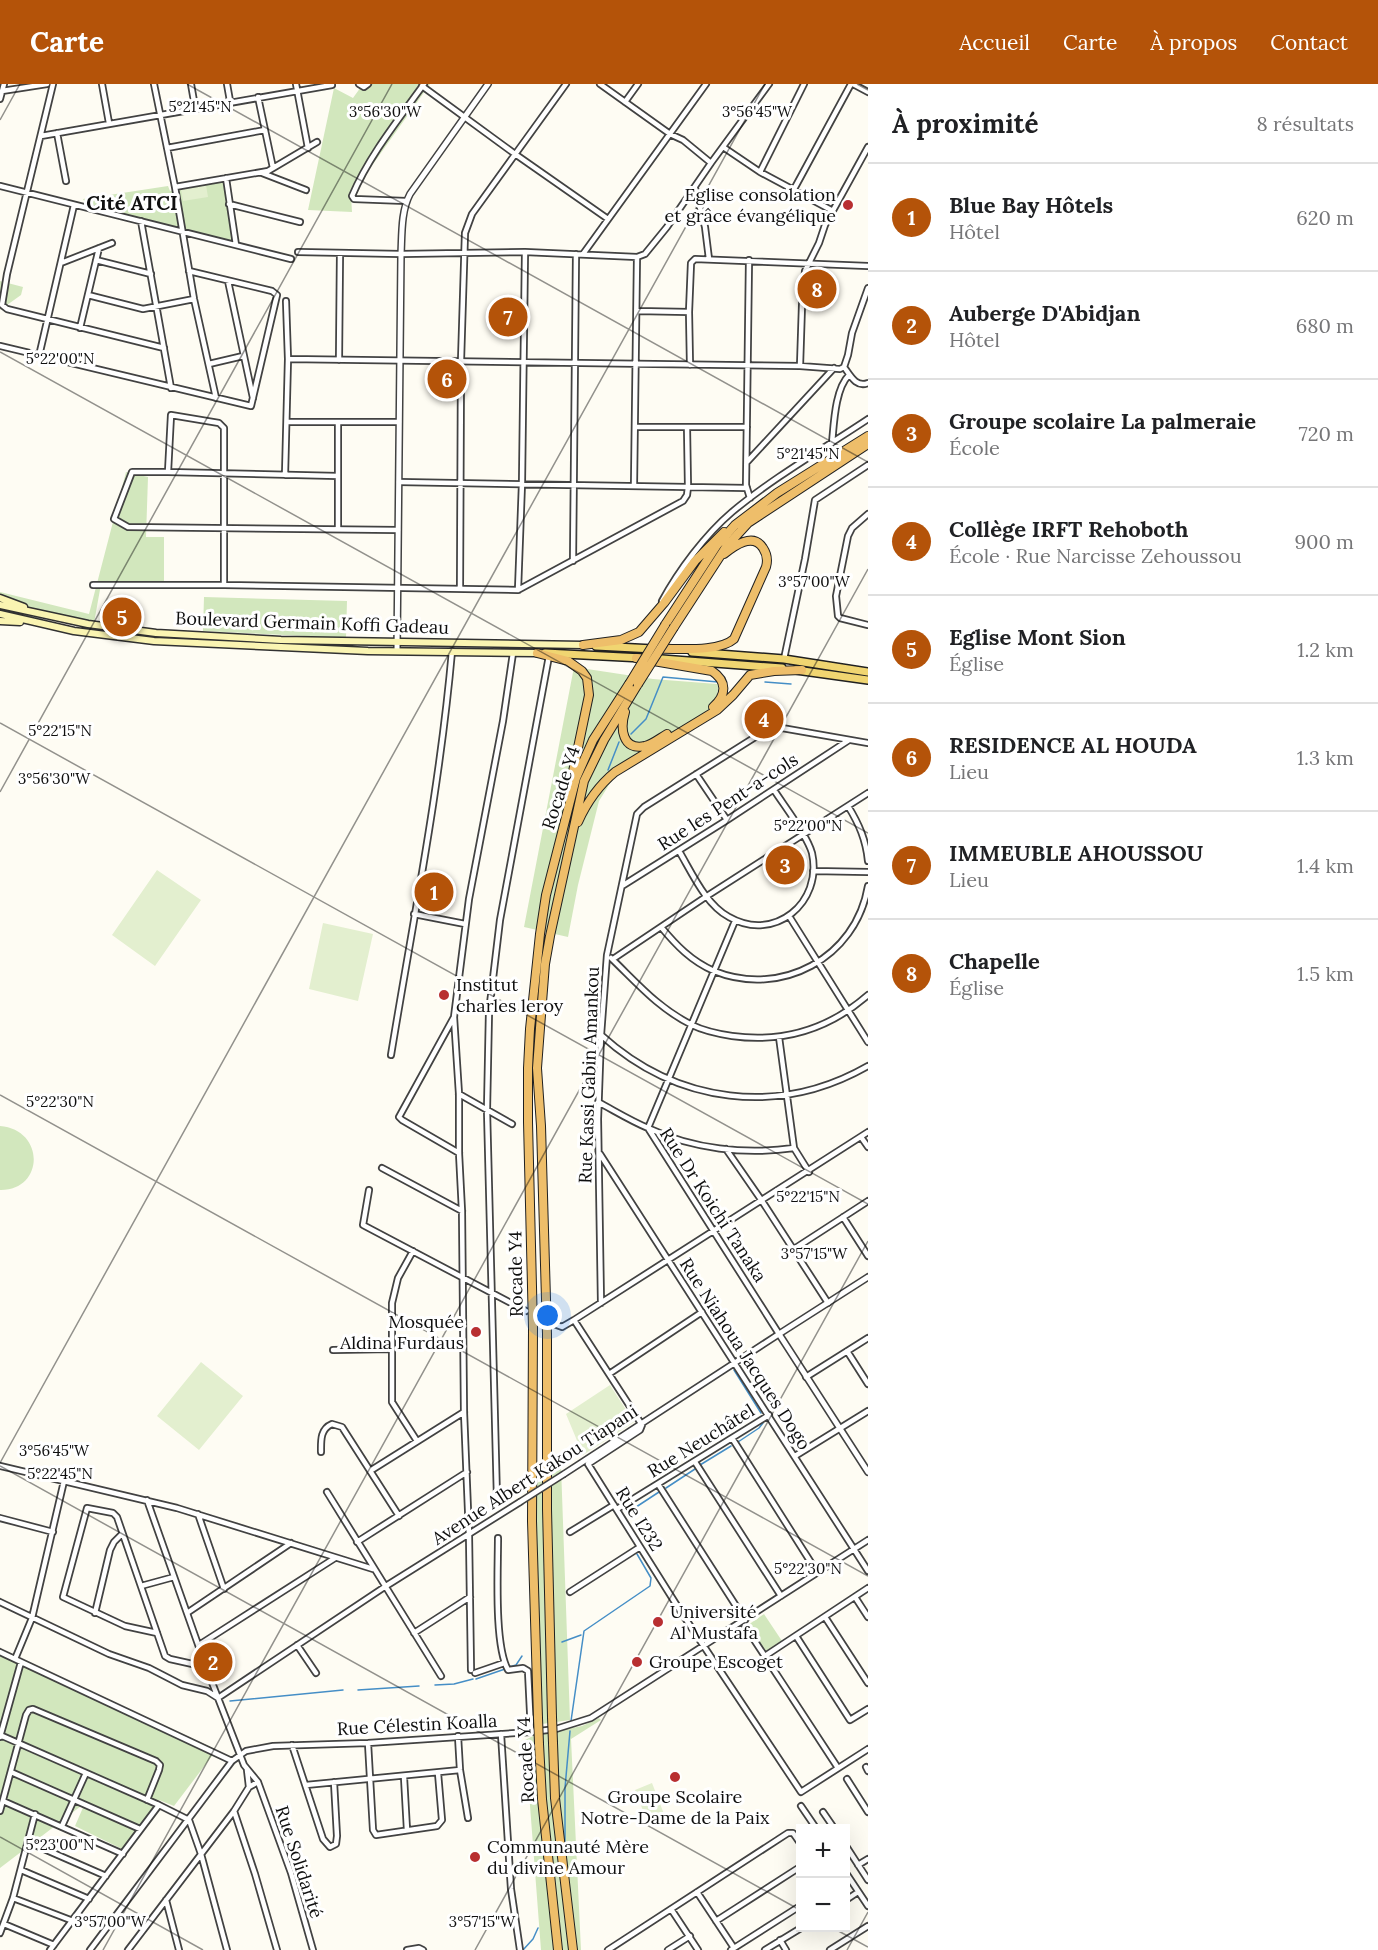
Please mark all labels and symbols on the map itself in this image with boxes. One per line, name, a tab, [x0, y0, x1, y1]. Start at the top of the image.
text: 5°21'45"N	[168, 97, 232, 116]
text: 3°56'30"W	[349, 102, 422, 121]
text: 3°56'45"W	[722, 102, 793, 121]
place label: Eglise consolation et grâce évangélique	[665, 183, 836, 227]
district label: Cité ATCI	[86, 190, 178, 215]
marker: Eglise consolation et grâce évangélique	[841, 198, 855, 212]
pin: 8	[798, 266, 836, 312]
pin: 7	[488, 294, 528, 340]
text: 5°22'00"N	[26, 349, 94, 368]
pin: 6	[428, 356, 466, 402]
text: 5°21'45"N	[776, 444, 840, 463]
text: 3°57'00"W	[778, 572, 851, 591]
pin: 5	[102, 594, 142, 640]
street label: Boulevard Germain Koffi Gadeau	[175, 606, 449, 639]
pin: 4	[744, 696, 783, 742]
text: 5°22'15"N	[28, 721, 92, 740]
street label: Rocade Y4	[536, 743, 585, 832]
street label: Rue les Pent-a-cols	[653, 748, 802, 856]
text: 3°56'30"W	[18, 769, 91, 788]
text: 5°22'00"N	[774, 816, 842, 835]
pin: 3	[766, 842, 804, 888]
pin: 1	[414, 870, 454, 914]
street label: Rue Kassi Gabin Amankou	[573, 966, 604, 1184]
place label: Institut charles leroy	[456, 973, 564, 1017]
marker: Institut charles leroy	[437, 988, 451, 1002]
text: 5°22'30"N	[26, 1092, 94, 1111]
street label: Rue Dr Koichi Tanaka	[655, 1123, 772, 1286]
text: 5°22'15"N	[776, 1187, 840, 1206]
street label: Rocade Y4	[503, 1230, 528, 1317]
text: 3°57'15"W	[781, 1244, 848, 1263]
street label: Rue Niahoua Jacques Dogo	[675, 1253, 816, 1454]
your location	[533, 1301, 562, 1330]
place label: Mosquée Aldina Furdaus	[339, 1310, 464, 1354]
marker: Mosquée Aldina Furdaus	[469, 1325, 483, 1339]
street label: Avenue Albert Kakou Tiapani	[427, 1399, 642, 1550]
street label: Rue Neuchâtel	[643, 1399, 759, 1483]
text: 3°56'45"W	[19, 1441, 90, 1460]
text: 5°22'45"N	[27, 1464, 93, 1483]
street label: Rue I232	[611, 1482, 668, 1555]
text: 5°22'30"N	[774, 1559, 842, 1578]
place label: Université Al Mustafa	[669, 1600, 758, 1644]
marker: Université Al Mustafa	[651, 1615, 665, 1629]
pin: 2	[194, 1640, 232, 1684]
place label: Groupe Escoget	[649, 1650, 783, 1673]
marker: Groupe Escoget	[630, 1655, 644, 1669]
street label: Rue Célestin Koalla	[336, 1709, 498, 1740]
street label: Rocade Y4	[512, 1716, 539, 1804]
marker: Groupe Scolaire Notre-Dame de la Paix	[668, 1770, 682, 1784]
place label: Groupe Scolaire Notre-Dame de la Paix	[581, 1785, 770, 1829]
street label: Rue Solidarité	[270, 1803, 329, 1921]
text: 5°23'00"N	[26, 1835, 94, 1854]
place label: Communauté Mère du divine Amour	[487, 1835, 649, 1879]
marker: Communauté Mère du divine Amour	[468, 1850, 482, 1864]
text: 3°57'00"W	[74, 1912, 147, 1931]
text: 3°57'15"W	[449, 1912, 516, 1931]

